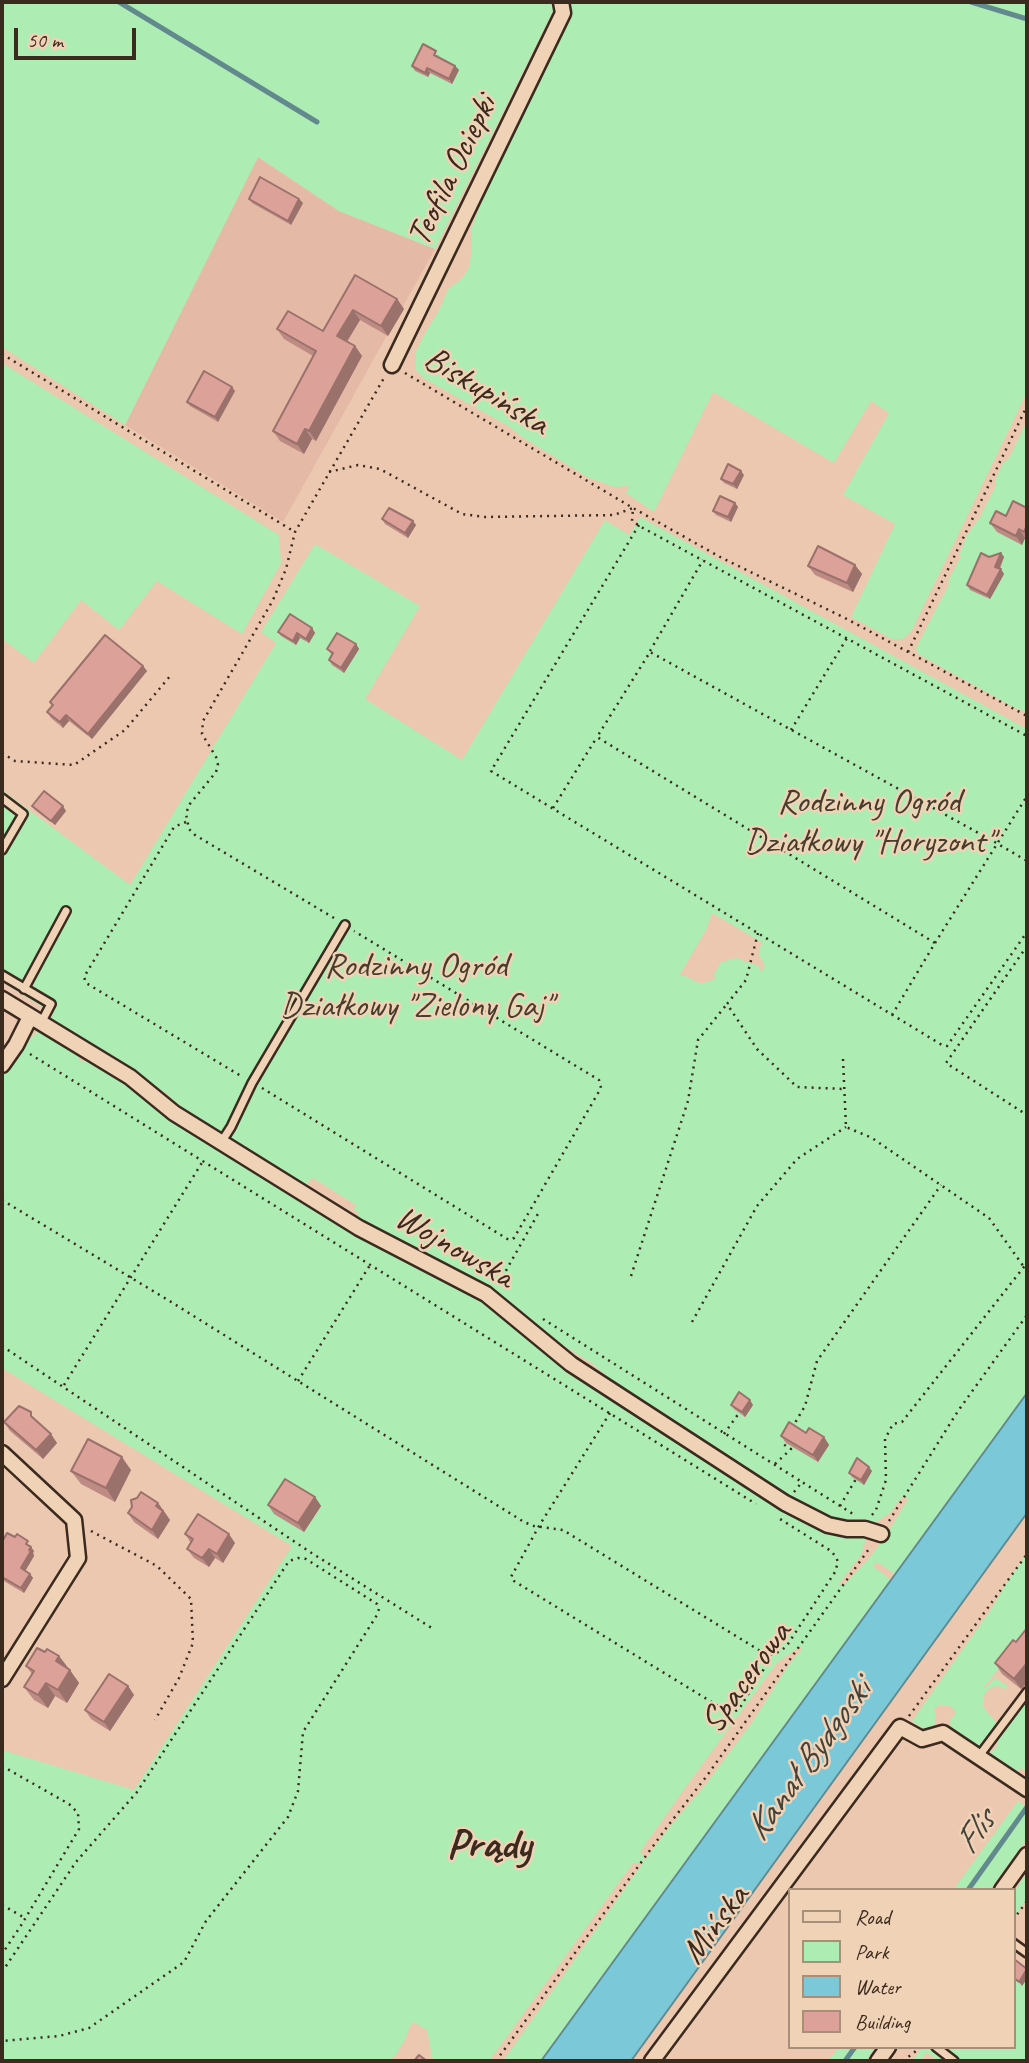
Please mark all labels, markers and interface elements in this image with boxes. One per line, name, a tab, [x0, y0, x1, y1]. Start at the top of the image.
scale bar	[18, 14, 140, 58]
text: 50 m	[27, 27, 63, 53]
street label: Teofila Ociepki	[399, 89, 507, 253]
street label: Biskupińska	[416, 338, 556, 446]
park label: Rodzinny Ogród Działkowy "Horyzont"	[745, 782, 993, 864]
park label: Rodzinny Ogród Działkowy "Zielony Gaj"	[280, 946, 552, 1028]
street label: Wojnowska	[387, 1197, 521, 1299]
street label: Spacerowa	[693, 1614, 801, 1742]
water label: Kanał Bydgoski	[736, 1672, 882, 1850]
water label: Flis	[945, 1803, 1007, 1863]
district label: Prądy	[447, 1821, 531, 1871]
street label: Mińska	[673, 1877, 759, 1973]
legend	[788, 1888, 1015, 2049]
text: Road	[855, 1904, 890, 1930]
text: Park	[855, 1939, 888, 1965]
text: Water	[855, 1974, 901, 2000]
text: Building	[855, 2009, 910, 2035]

